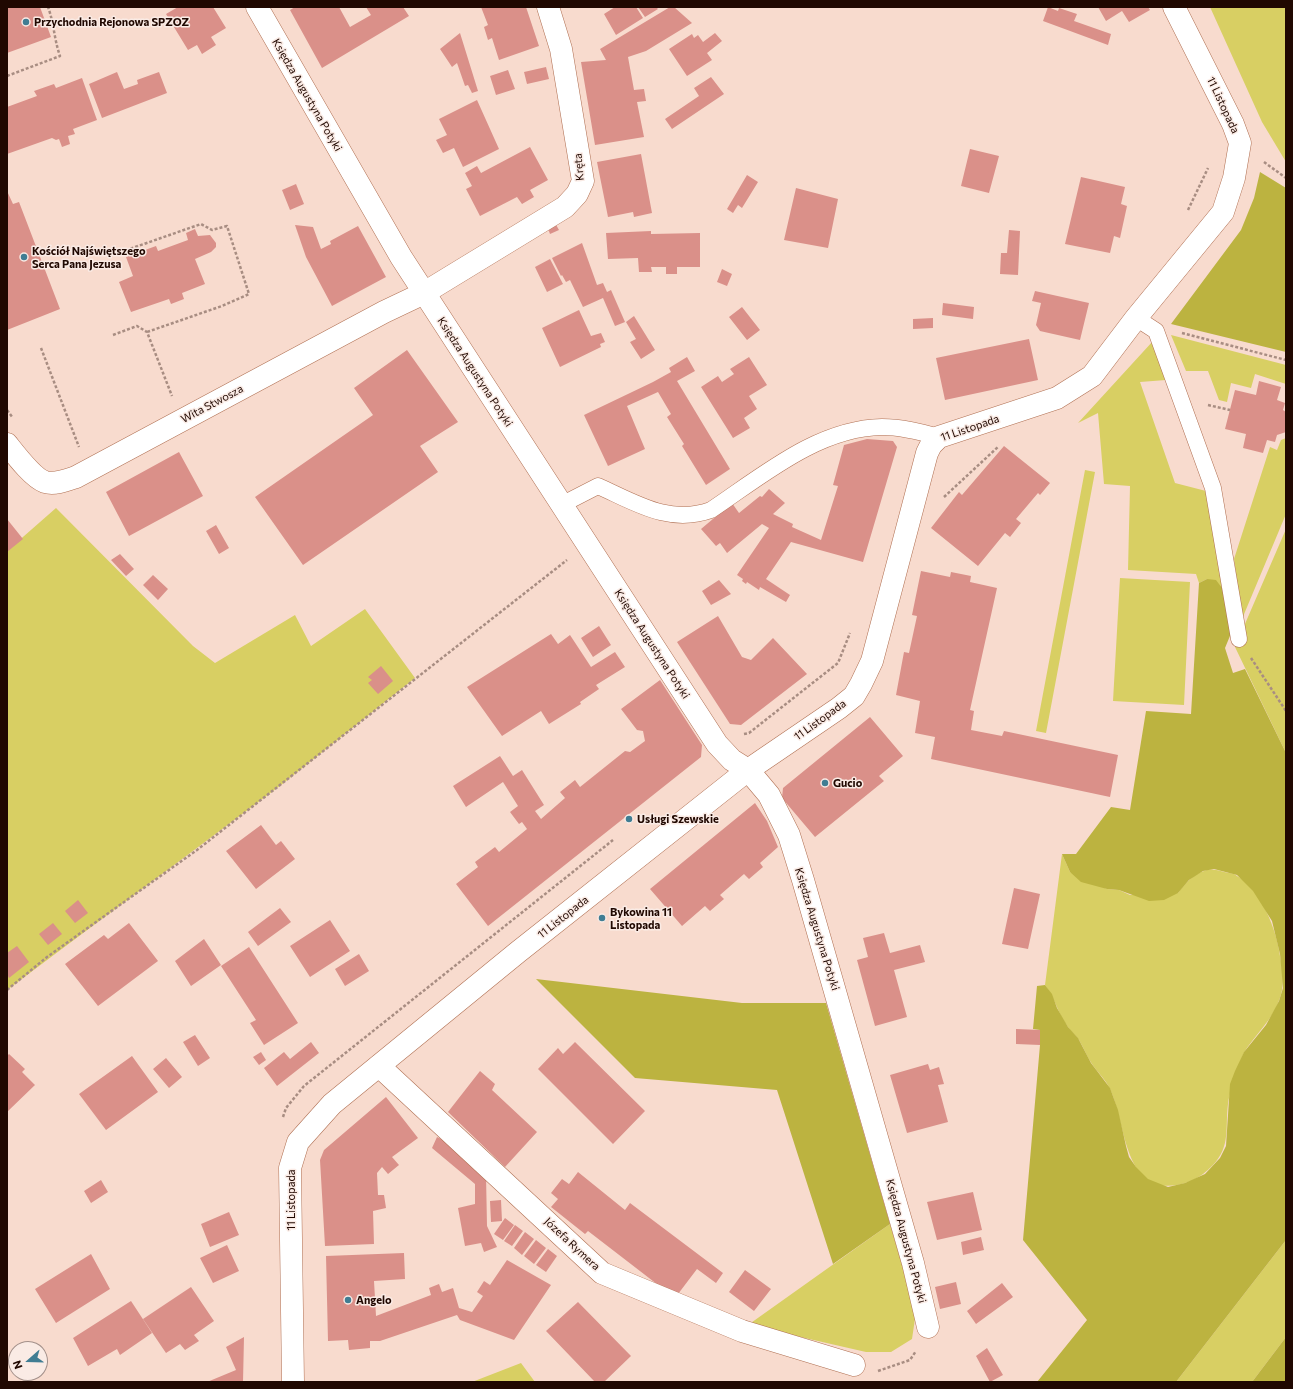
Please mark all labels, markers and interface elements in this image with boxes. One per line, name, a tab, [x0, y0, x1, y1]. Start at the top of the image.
place label: Przychodnia Rejonowa SPZOZ	[34, 15, 189, 29]
marker: Przychodnia Rejonowa SPZOZ	[21, 17, 31, 27]
street label: Księdza Augustyna Potyki	[269, 36, 345, 154]
street label: 11 Listopada	[1204, 75, 1242, 135]
street label: Kręta	[571, 153, 587, 181]
place label: Kościół Najświętszego Serca Pana Jezusa	[32, 244, 146, 270]
marker: Kościół Najświętszego Serca Pana Jezusa	[19, 252, 29, 262]
street label: Księdza Augustyna Potyki	[435, 315, 515, 429]
street label: Wita Stwosza	[179, 382, 245, 426]
street label: 11 Listopada	[939, 412, 1001, 444]
street label: Księdza Augustyna Potyki	[612, 587, 692, 701]
street label: 11 Listopada	[791, 697, 849, 743]
place label: Gucio	[833, 776, 862, 790]
marker: Gucio	[820, 778, 830, 788]
place label: Usługi Szewskie	[637, 812, 719, 826]
marker: Usługi Szewskie	[624, 814, 634, 824]
street label: Księdza Augustyna Potyki	[792, 866, 842, 992]
street label: 11 Listopada	[535, 893, 591, 941]
place label: Bykowina 11 Listopada	[610, 905, 672, 931]
marker: Bykowina 11 Listopada	[597, 913, 607, 923]
street label: 11 Listopada	[284, 1170, 298, 1230]
street label: Księdza Augustyna Potyki	[883, 1177, 929, 1305]
street label: Józefa Rymera	[541, 1215, 603, 1273]
place label: Angelo	[356, 1293, 392, 1307]
marker: Angelo	[343, 1295, 353, 1305]
north arrow	[8, 1341, 48, 1381]
text: N	[10, 1359, 25, 1371]

